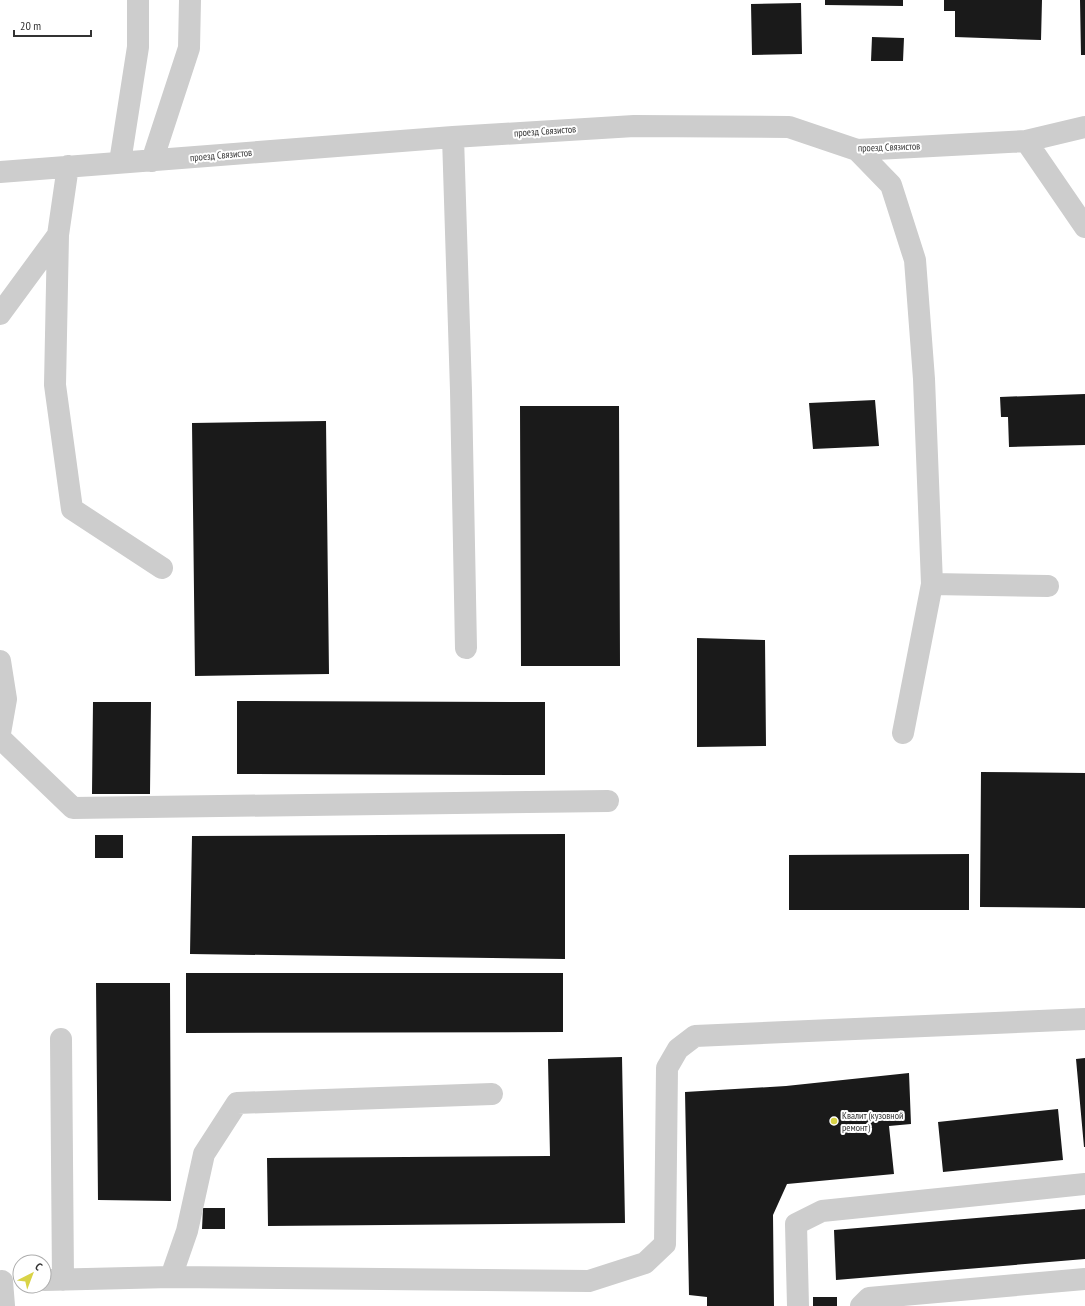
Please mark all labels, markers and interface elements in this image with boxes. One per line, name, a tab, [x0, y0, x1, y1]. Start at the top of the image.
scale bar	[14, 12, 91, 38]
text: 20 m	[20, 18, 41, 33]
street label: проезд Связистов	[513, 122, 577, 140]
street label: проезд Связистов	[858, 139, 920, 155]
street label: проезд Связистов	[189, 146, 253, 164]
place label: Квалит (кузовной ремонт)	[842, 1109, 903, 1134]
marker: Квалит (кузовной ремонт)	[829, 1116, 839, 1126]
north arrow	[12, 1254, 52, 1294]
text: С	[32, 1260, 45, 1273]

